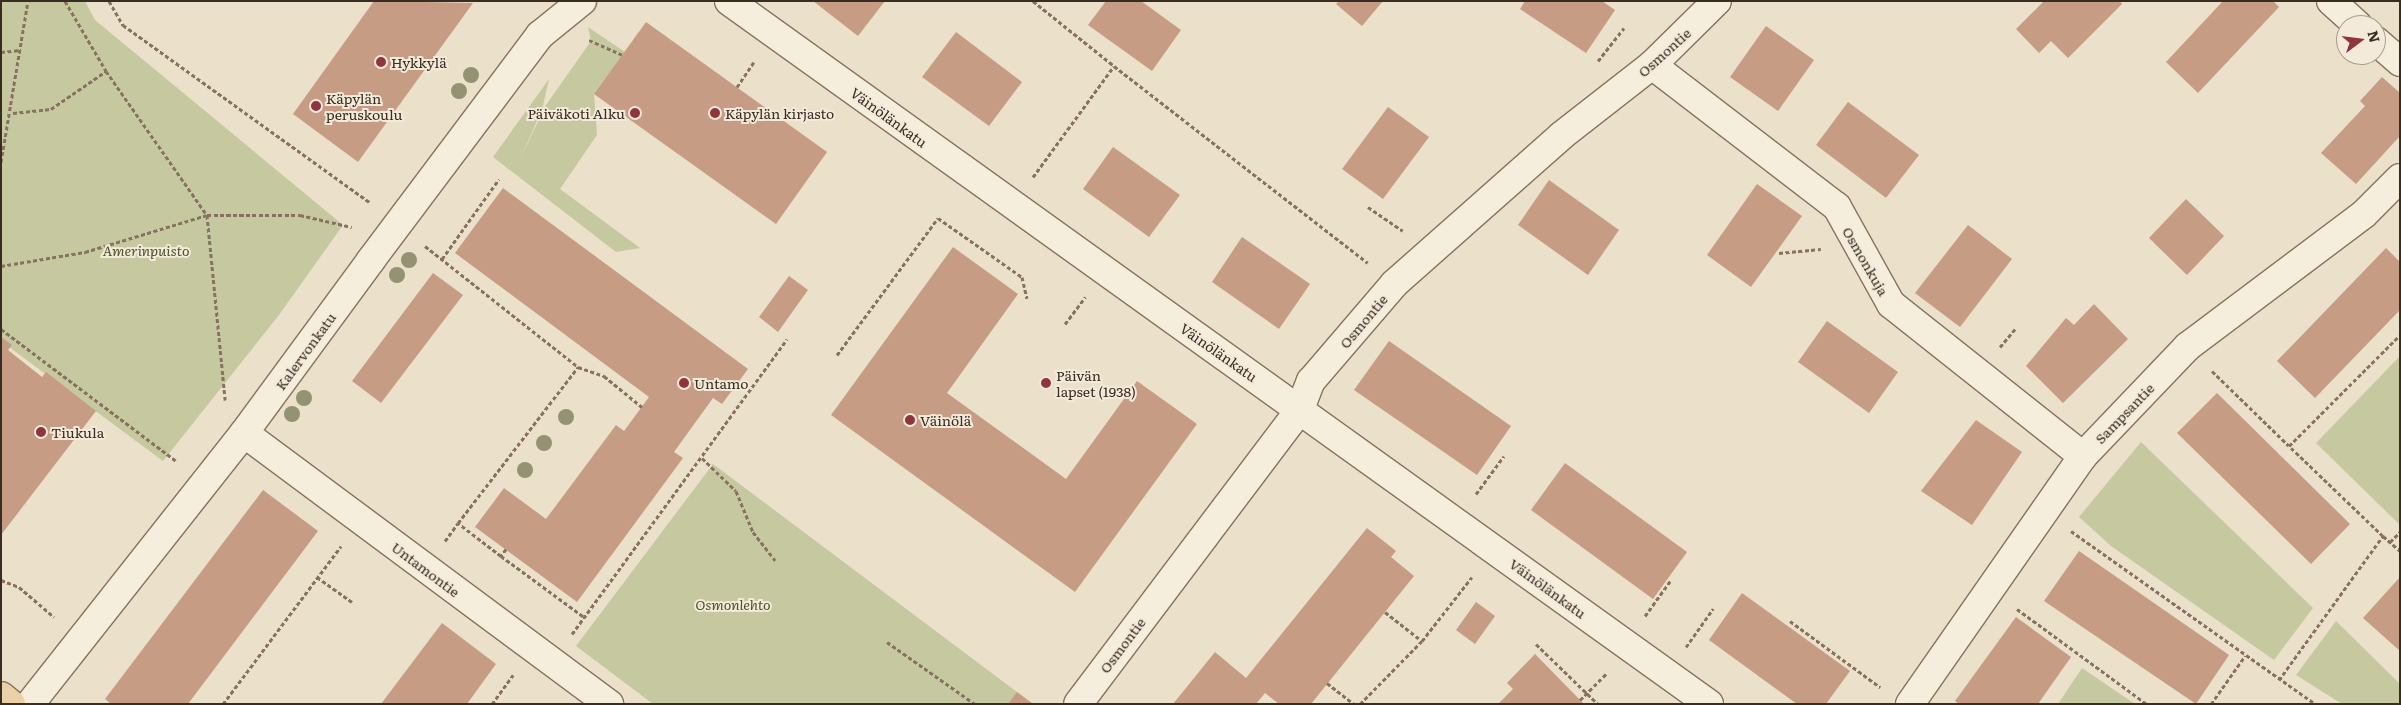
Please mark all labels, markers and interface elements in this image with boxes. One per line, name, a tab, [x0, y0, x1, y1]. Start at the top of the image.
north arrow	[2336, 15, 2386, 65]
street label: Osmontie	[1634, 24, 1694, 80]
text: N	[2363, 28, 2386, 45]
place label: Hykkylä	[391, 54, 447, 70]
marker: Hykkylä	[375, 56, 387, 68]
street label: Väinölänkatu	[847, 84, 931, 150]
place label: Käpylän peruskoulu	[326, 90, 402, 122]
marker: Käpylän peruskoulu	[310, 100, 322, 112]
place label: Päiväkoti Alku	[527, 105, 625, 121]
place label: Käpylän kirjasto	[725, 105, 834, 121]
marker: Päiväkoti Alku	[629, 107, 641, 119]
marker: Käpylän kirjasto	[709, 107, 721, 119]
street label: Osmonkuja	[1840, 224, 1892, 298]
park label: Amerinpuisto	[103, 242, 189, 258]
street label: Osmontie	[1336, 291, 1390, 351]
street label: Kalervonkatu	[271, 309, 339, 393]
street label: Väinölänkatu	[1177, 319, 1261, 385]
place label: Päivän lapset (1938)	[1056, 367, 1136, 400]
place label: Untamo	[694, 375, 749, 391]
marker: Untamo	[678, 377, 690, 389]
marker: Päivän lapset (1938)	[1040, 377, 1052, 389]
street label: Sampsantie	[2091, 379, 2157, 447]
place label: Väinölä	[920, 412, 971, 428]
marker: Väinölä	[904, 414, 916, 426]
place label: Tiukula	[51, 424, 104, 440]
marker: Tiukula	[35, 426, 47, 438]
street label: Untamontie	[389, 538, 463, 600]
street label: Väinölänkatu	[1506, 555, 1590, 621]
park label: Osmonlehto	[695, 596, 771, 612]
street label: Osmontie	[1096, 614, 1148, 676]

